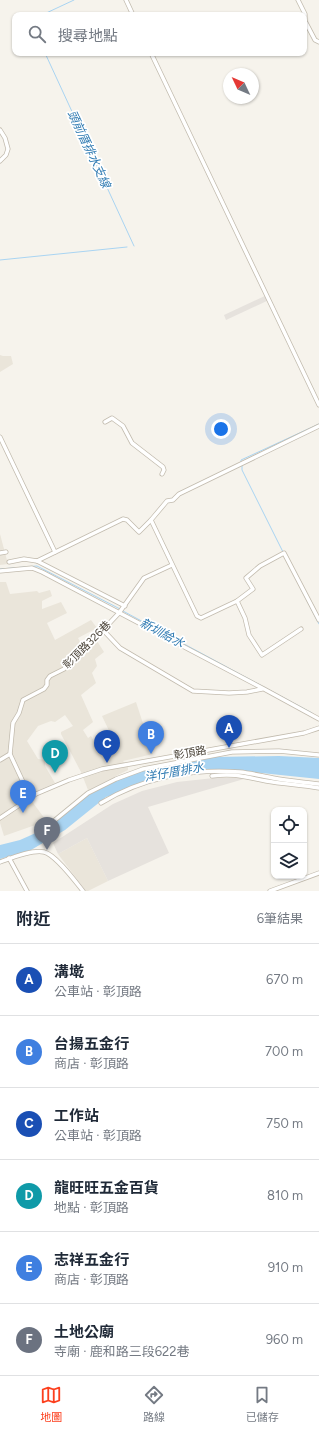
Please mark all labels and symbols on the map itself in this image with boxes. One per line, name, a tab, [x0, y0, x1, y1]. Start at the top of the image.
north arrow	[223, 68, 259, 104]
water label: 頭前厝排水支線	[65, 108, 114, 192]
your location	[211, 419, 231, 439]
water label: 新圳給水	[138, 616, 187, 651]
street label: 彰頂路326巷	[60, 618, 114, 672]
pin: A	[216, 715, 242, 748]
pin: B	[138, 721, 164, 754]
pin: C	[94, 730, 120, 763]
pin: D	[42, 740, 68, 773]
street label: 彰頂路	[173, 744, 207, 762]
water label: 洋仔厝排水	[143, 760, 206, 784]
pin: E	[10, 780, 36, 813]
pin: F	[34, 817, 60, 850]

